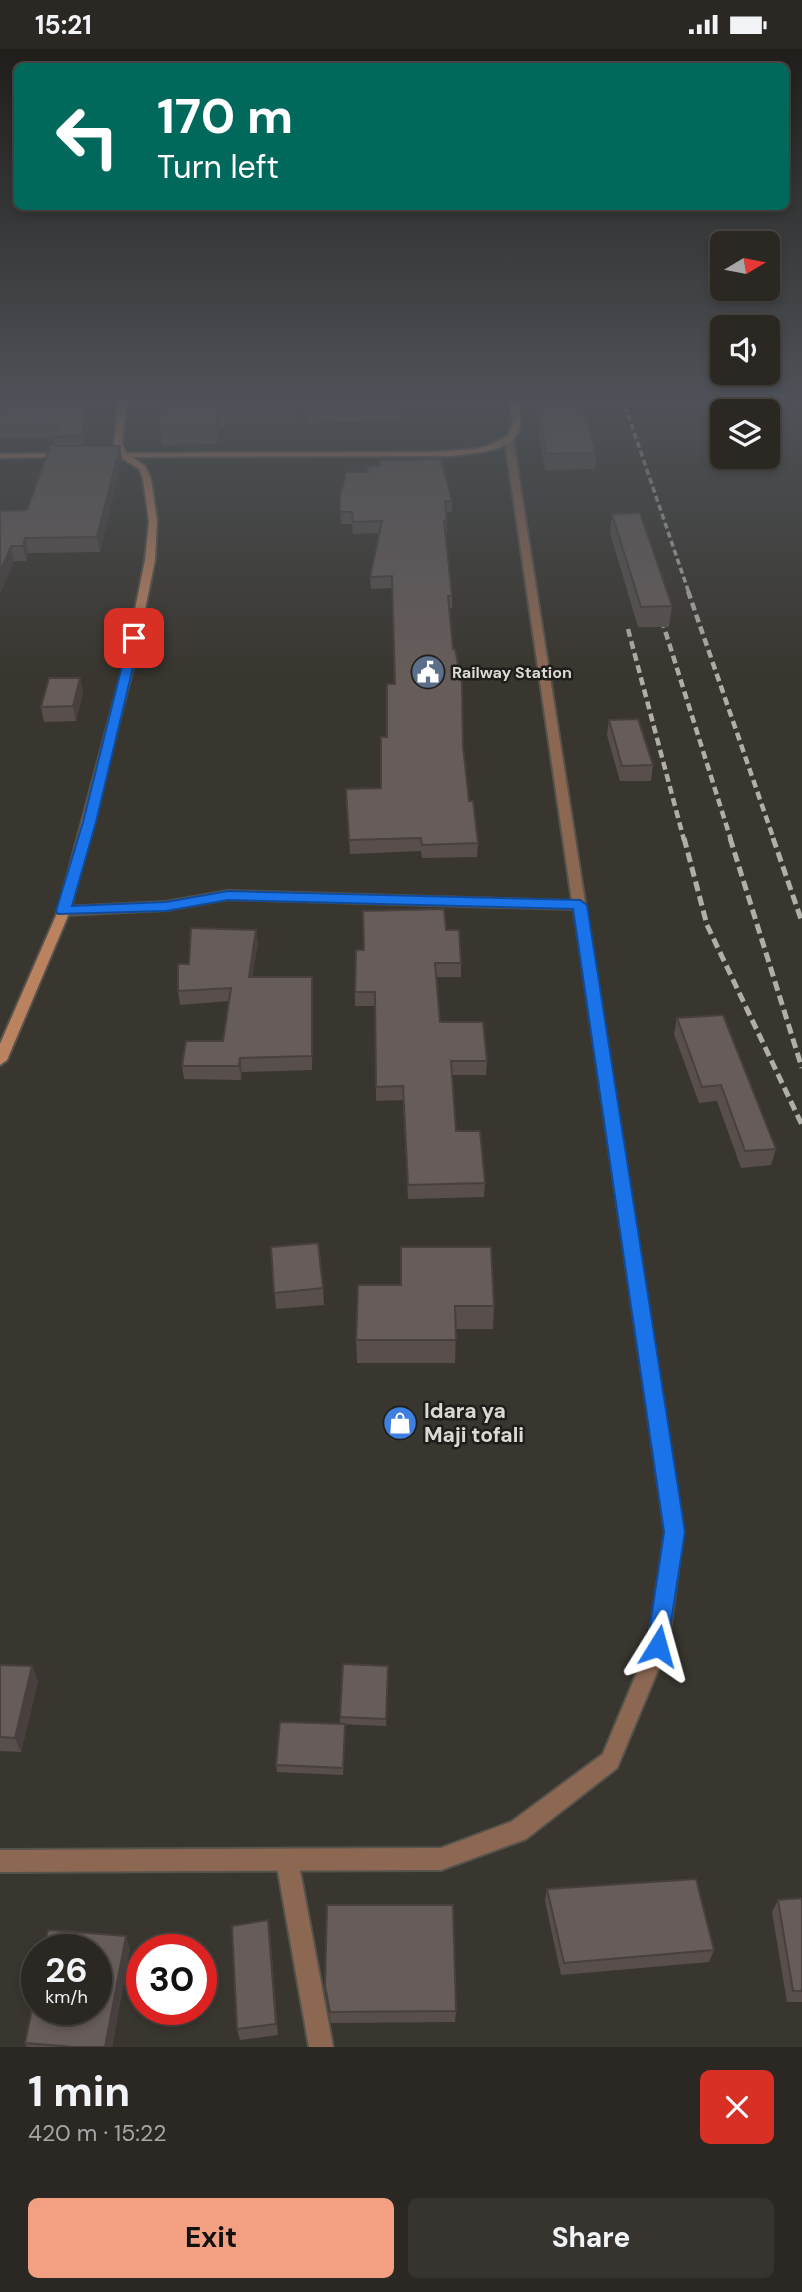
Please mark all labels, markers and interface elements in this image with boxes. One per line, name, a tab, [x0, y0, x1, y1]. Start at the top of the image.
text: 15:21	[35, 8, 92, 42]
text: 170 m	[157, 84, 293, 148]
icon: left	[42, 91, 133, 182]
text: Turn left	[157, 146, 279, 188]
north arrow	[710, 231, 780, 301]
map controls	[710, 231, 780, 469]
button: sound	[710, 315, 780, 385]
button: layers	[710, 399, 780, 469]
pin	[104, 608, 164, 668]
icon: arrive	[115, 619, 153, 657]
public building icon: Railway Station	[409, 653, 447, 691]
place label: Railway Station	[452, 662, 572, 683]
place label: Idara ya Maji tofali	[424, 1397, 524, 1449]
shop icon: Idara ya Maji tofali	[381, 1404, 419, 1442]
position arrow	[621, 1609, 695, 1683]
speed limit sign: 30	[126, 1934, 217, 2025]
text: 26	[45, 1947, 88, 1993]
text: km/h	[45, 1985, 88, 2009]
text: 1 min	[28, 2064, 130, 2119]
button: close	[700, 2070, 774, 2144]
text: 420 m · 15:22	[28, 2118, 166, 2148]
button: Exit	[28, 2198, 394, 2278]
button: Share	[408, 2198, 774, 2278]

